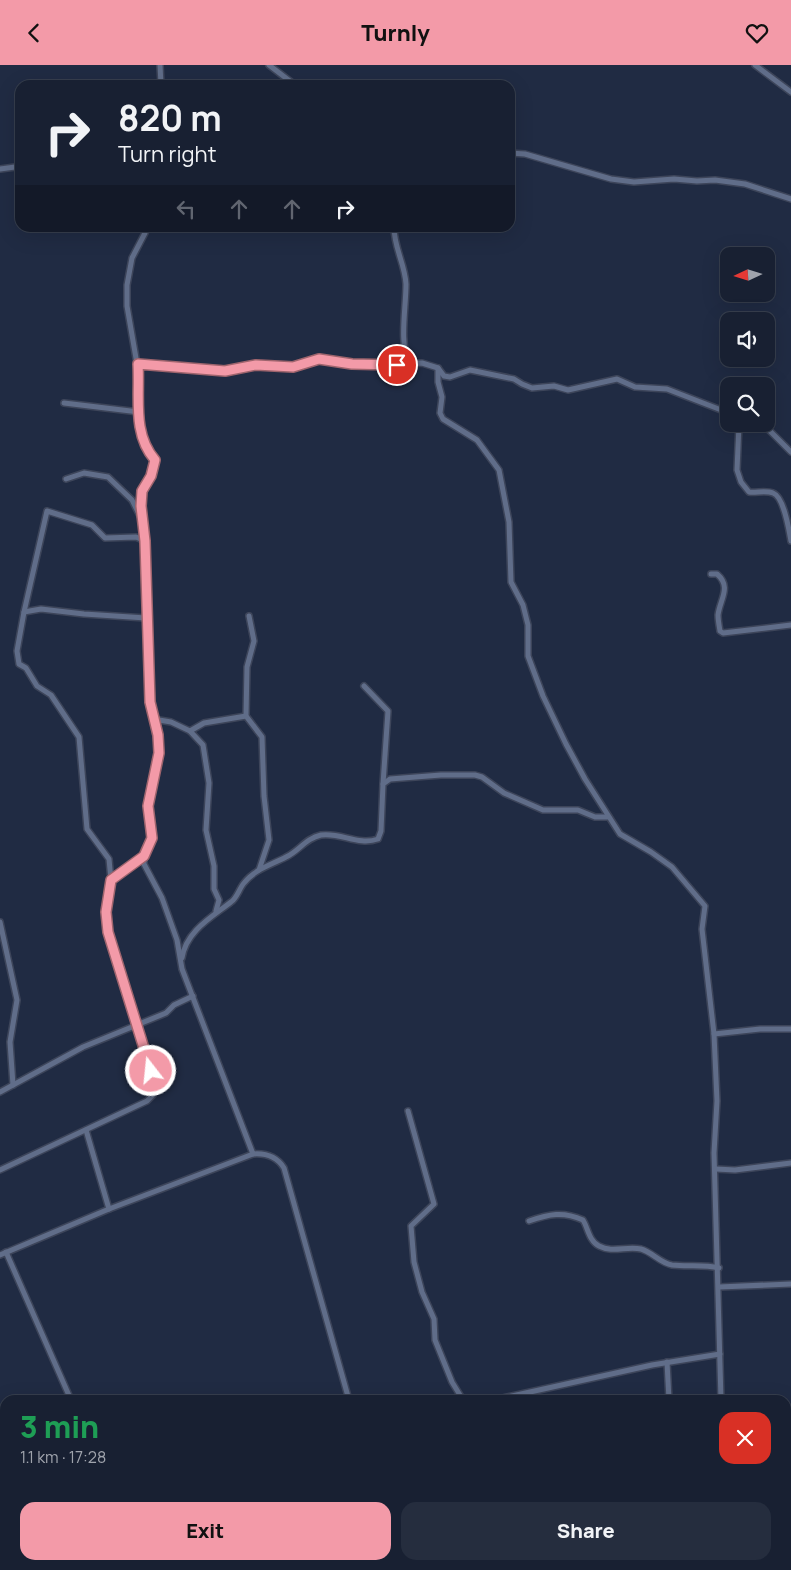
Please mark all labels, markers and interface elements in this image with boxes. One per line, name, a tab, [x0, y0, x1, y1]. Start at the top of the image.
text: Turnly	[361, 18, 430, 48]
icon: back	[20, 19, 48, 47]
icon: heart	[743, 19, 771, 47]
text: 820 m	[118, 94, 222, 142]
icon: right	[35, 100, 100, 165]
text: Turn right	[118, 139, 216, 169]
icon: left	[172, 195, 200, 223]
icon: ahead	[225, 195, 253, 223]
icon: ahead	[278, 195, 306, 223]
icon: right	[331, 195, 359, 223]
north arrow	[720, 247, 775, 303]
map controls	[720, 247, 775, 432]
button: sound	[720, 312, 775, 367]
pin	[376, 344, 418, 386]
icon: arrive	[383, 351, 411, 379]
button: search	[720, 377, 775, 432]
position arrow	[124, 1044, 176, 1096]
text: 3 min	[20, 1406, 99, 1447]
button: close	[719, 1412, 771, 1464]
text: 1.1 km · 17:28	[20, 1446, 106, 1468]
button: Exit	[20, 1502, 391, 1560]
button: Share	[401, 1502, 771, 1560]

